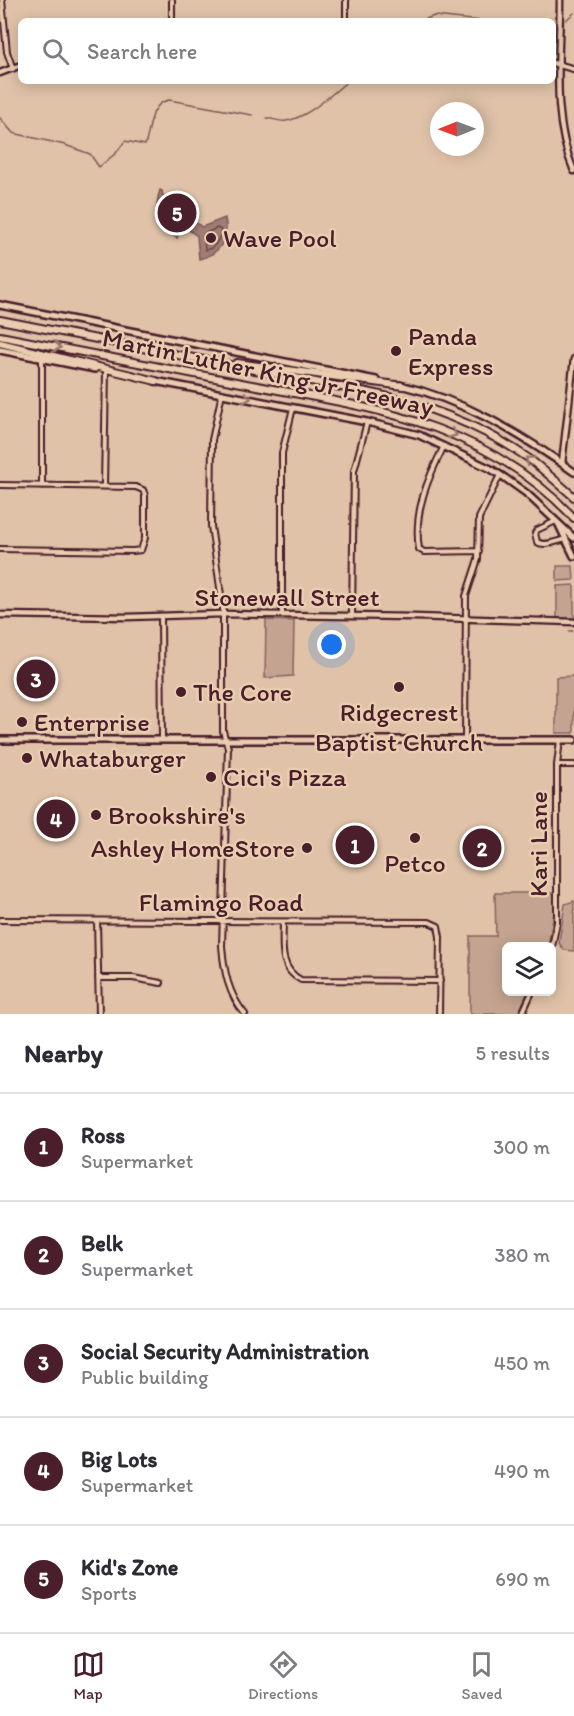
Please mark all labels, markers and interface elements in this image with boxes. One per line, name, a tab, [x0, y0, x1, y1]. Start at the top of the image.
search box	[18, 18, 556, 84]
icon: search	[39, 35, 72, 68]
text: Search here	[87, 38, 197, 65]
north arrow	[430, 102, 484, 156]
pin: 5	[158, 190, 196, 236]
place label: Wave Pool	[223, 222, 337, 254]
marker: Wave Pool	[204, 231, 218, 245]
place label: Panda Express	[408, 320, 494, 382]
street label: Martin Luther King Jr Freeway	[100, 321, 436, 423]
one-way arrow	[52, 340, 62, 353]
marker: Panda Express	[389, 344, 403, 358]
one-way arrow	[242, 391, 252, 404]
one-way arrow	[446, 427, 457, 439]
one-way arrow	[525, 456, 536, 467]
street label: Stonewall Street	[195, 581, 380, 613]
your location	[317, 630, 346, 659]
pin: 3	[16, 656, 56, 702]
place label: The Core	[193, 676, 292, 708]
marker: Ridgecrest Baptist Church	[392, 680, 406, 694]
marker: The Core	[174, 685, 188, 699]
place label: Ridgecrest Baptist Church	[315, 696, 483, 758]
place label: Enterprise	[34, 706, 150, 738]
marker: Enterprise	[15, 715, 29, 729]
place label: Whataburger	[39, 742, 186, 774]
marker: Whataburger	[20, 751, 34, 765]
place label: Cici's Pizza	[223, 761, 347, 793]
marker: Cici's Pizza	[204, 770, 218, 784]
street label: Kari Lane	[522, 791, 554, 897]
pin: 4	[36, 796, 76, 842]
place label: Brookshire's	[108, 799, 246, 831]
marker: Brookshire's	[89, 808, 103, 822]
pin: 1	[336, 822, 374, 868]
pin: 2	[462, 826, 502, 870]
marker: Petco	[408, 831, 422, 845]
place label: Ashley HomeStore	[91, 832, 295, 864]
marker: Ashley HomeStore	[300, 841, 314, 855]
place label: Petco	[384, 847, 446, 879]
street label: Flamingo Road	[139, 886, 303, 918]
map controls	[502, 942, 556, 996]
button: layers	[502, 942, 556, 996]
text: Nearby	[24, 1037, 103, 1069]
text: 5 results	[476, 1041, 550, 1065]
text: Ross	[81, 1122, 125, 1149]
text: 1	[39, 1135, 48, 1159]
text: 300 m	[493, 1135, 550, 1159]
text: Supermarket	[81, 1149, 193, 1173]
text: Belk	[81, 1230, 123, 1257]
text: 2	[38, 1243, 49, 1267]
text: 380 m	[495, 1243, 550, 1267]
text: Supermarket	[81, 1257, 193, 1281]
text: Social Security Administration	[81, 1338, 369, 1365]
text: 3	[38, 1351, 49, 1375]
text: 450 m	[494, 1351, 550, 1375]
text: Public building	[81, 1365, 208, 1389]
text: Big Lots	[81, 1446, 158, 1473]
text: 4	[37, 1459, 50, 1483]
text: 490 m	[494, 1459, 550, 1483]
text: Supermarket	[81, 1473, 193, 1497]
text: Kid's Zone	[81, 1554, 178, 1581]
text: 5	[38, 1567, 49, 1591]
text: 690 m	[495, 1567, 550, 1591]
text: Sports	[81, 1581, 137, 1605]
tab: Map	[72, 1648, 105, 1703]
tab: Directions	[248, 1648, 318, 1703]
tab: Saved	[462, 1648, 502, 1703]

